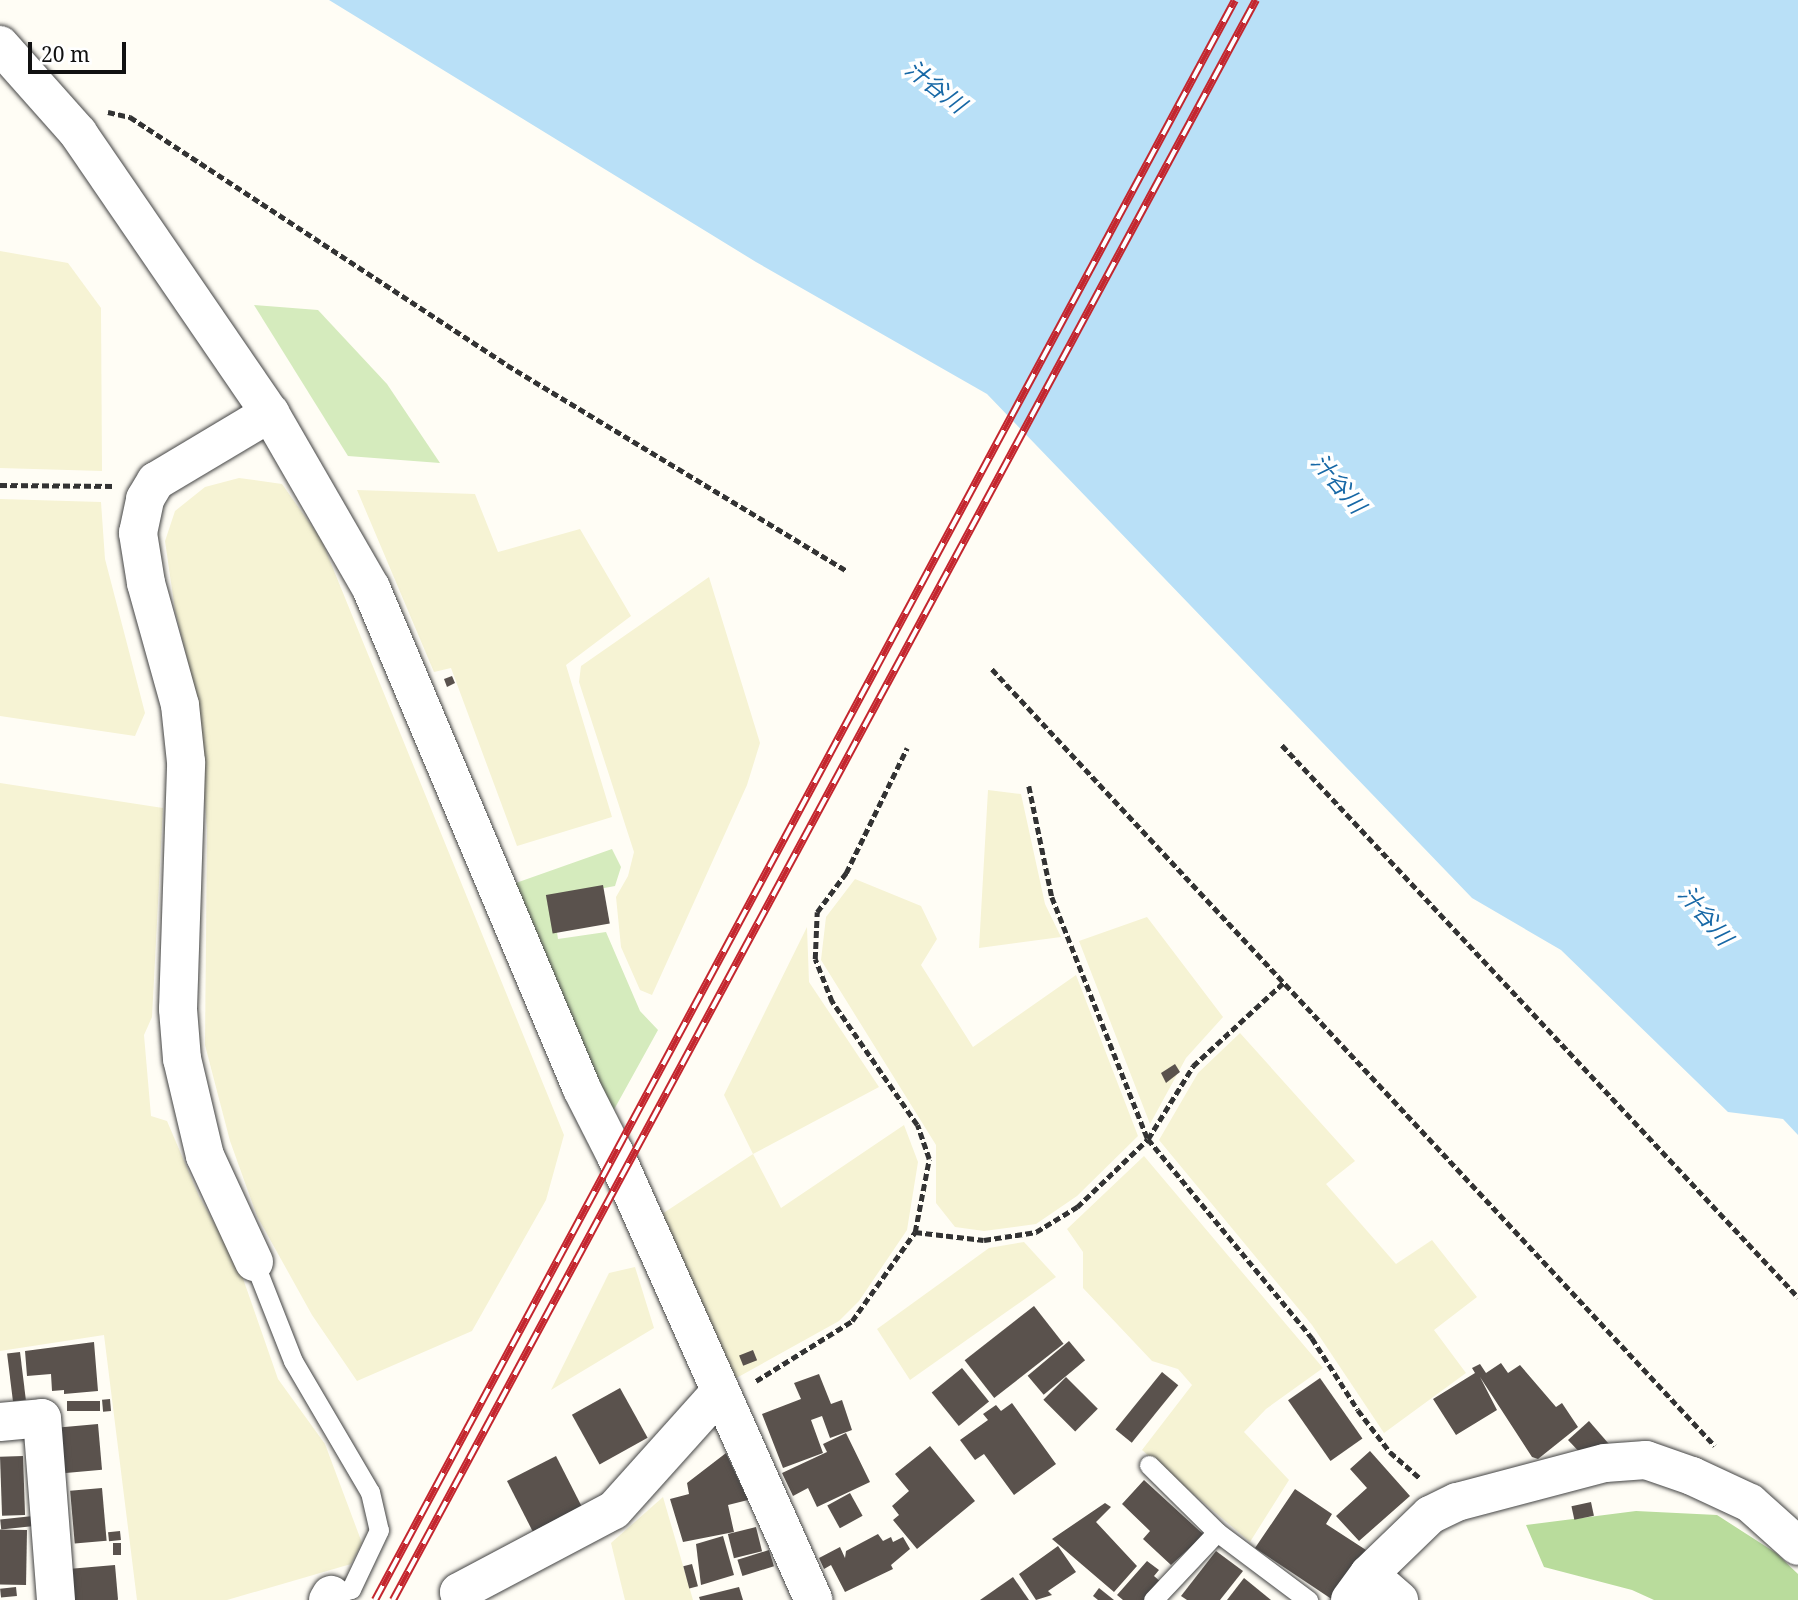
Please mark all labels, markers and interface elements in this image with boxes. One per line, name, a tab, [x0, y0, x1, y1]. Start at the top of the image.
scale bar	[32, 28, 130, 72]
text: 20 m	[41, 40, 90, 68]
water label: 汁谷川	[900, 54, 972, 118]
water label: 汁谷川	[1306, 448, 1372, 518]
water label: 汁谷川	[1673, 880, 1739, 950]

